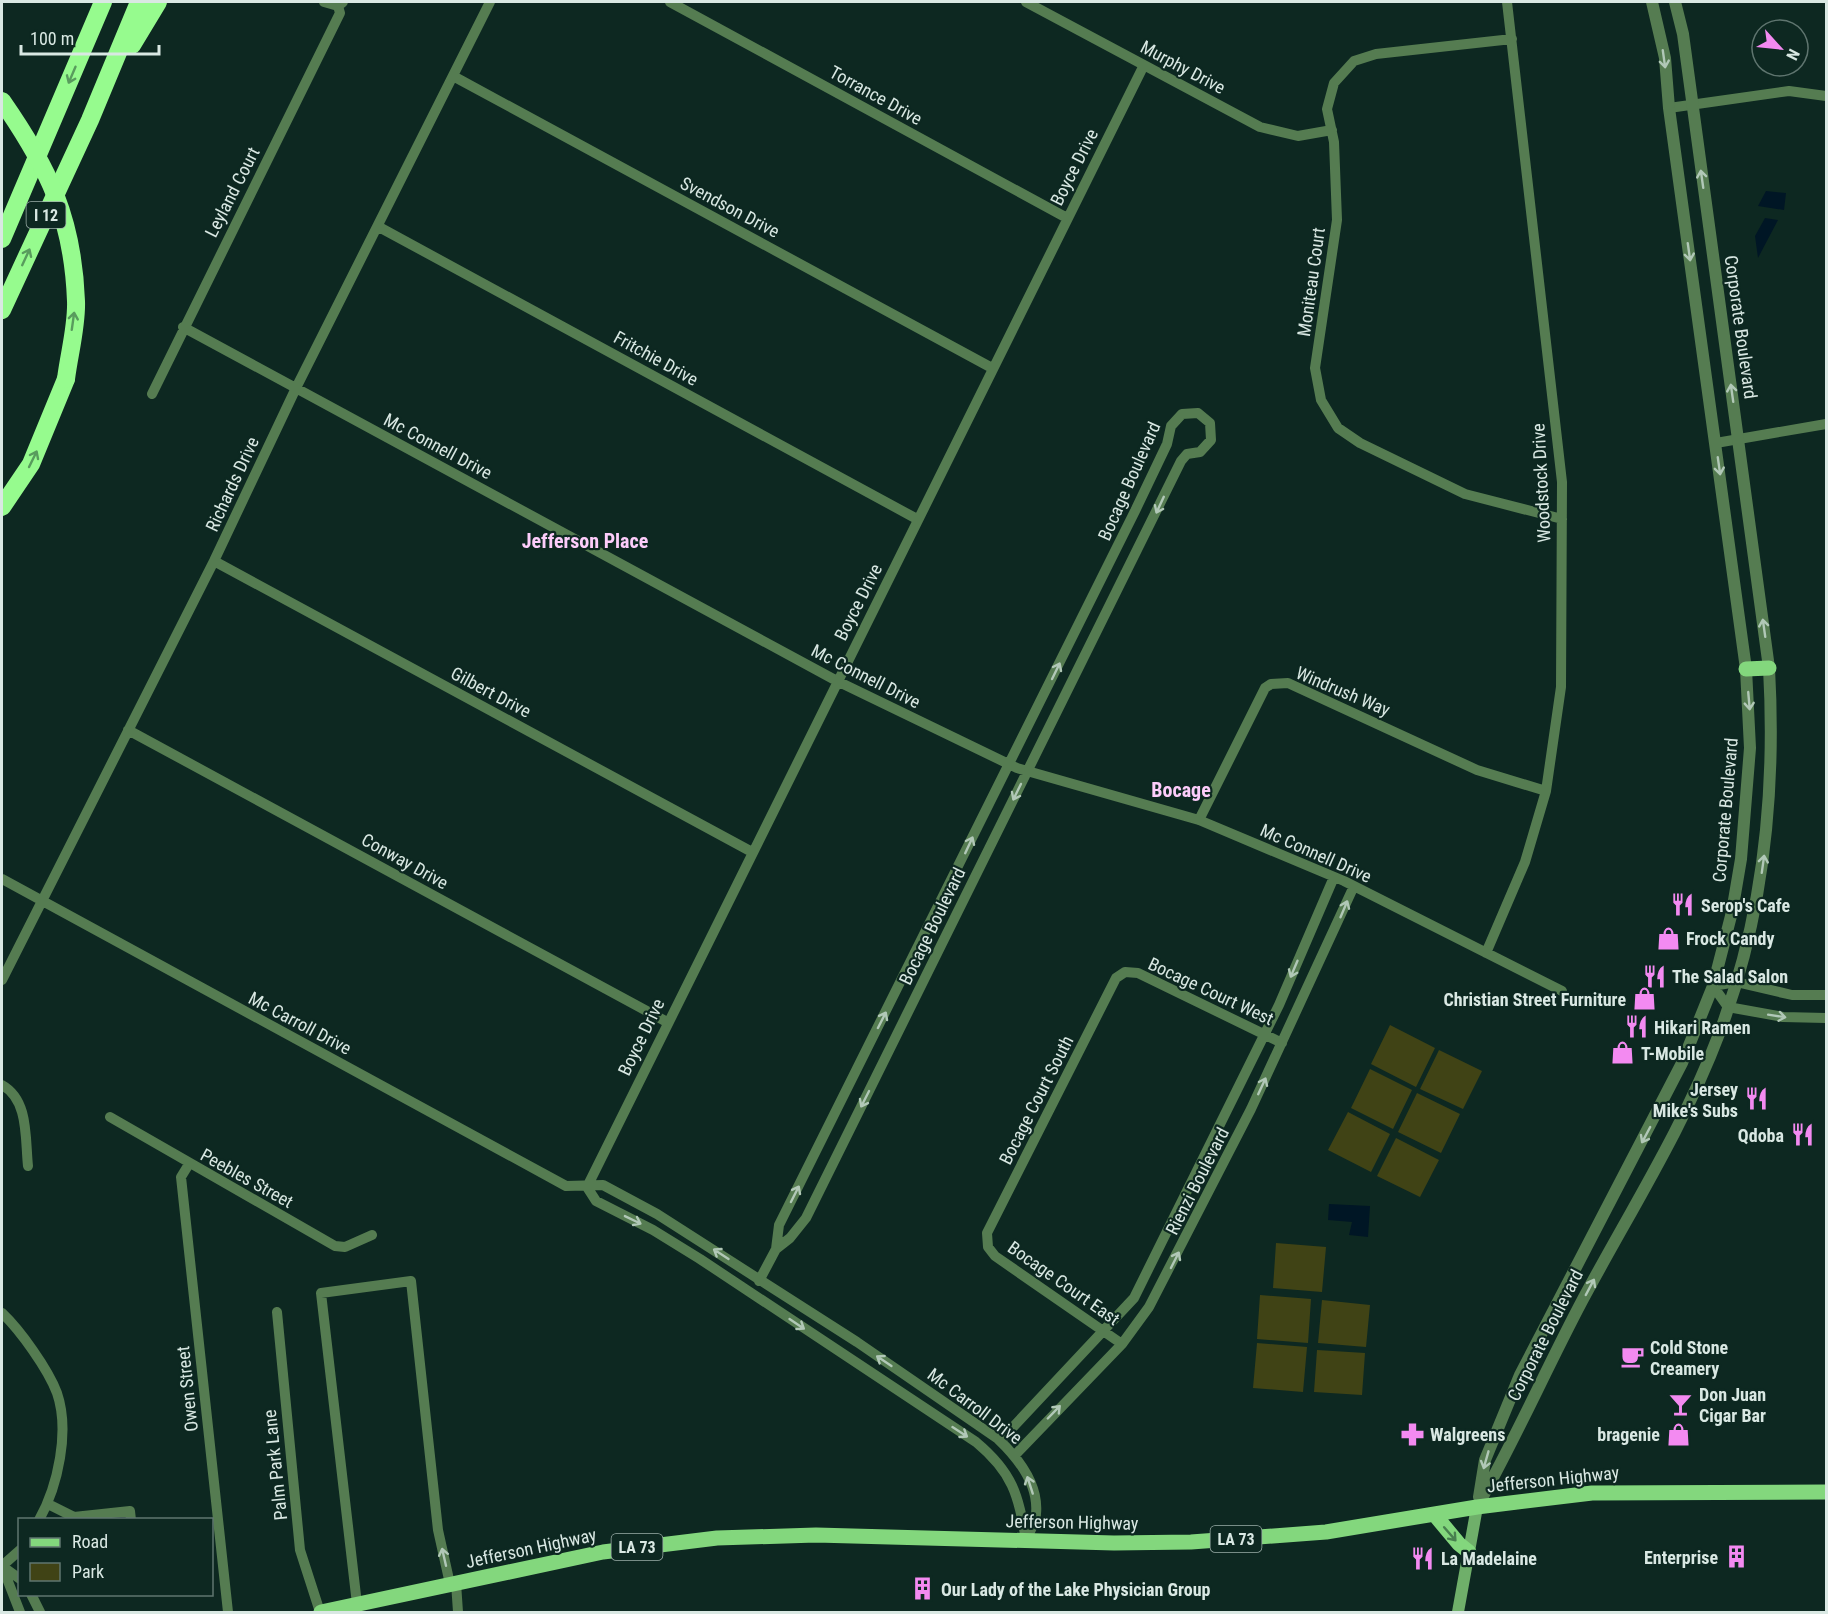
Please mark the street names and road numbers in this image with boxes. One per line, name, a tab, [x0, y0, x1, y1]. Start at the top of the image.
street label: Murphy Drive	[1137, 36, 1229, 98]
street label: Torrance Drive	[826, 61, 926, 129]
street label: Boyce Drive	[1046, 125, 1102, 209]
street label: Leyland Court	[200, 144, 264, 240]
street label: Svendson Drive	[677, 172, 783, 242]
road number: I 12	[26, 202, 66, 228]
street label: Moniteau Court	[1293, 226, 1329, 338]
street label: Corporate Boulevard	[1721, 254, 1761, 400]
street label: Fritchie Drive	[610, 326, 702, 390]
street label: Mc Connell Drive	[380, 409, 496, 483]
street label: Bocage Boulevard	[1093, 418, 1165, 544]
street label: Woodstock Drive	[1527, 423, 1555, 543]
street label: Richards Drive	[201, 433, 263, 535]
street label: Boyce Drive	[830, 560, 886, 644]
street label: Mc Connell Drive	[808, 640, 924, 712]
street label: Gilbert Drive	[447, 662, 535, 722]
street label: Windrush Way	[1293, 662, 1394, 720]
street label: Corporate Boulevard	[1708, 737, 1742, 883]
street label: Mc Connell Drive	[1257, 819, 1375, 887]
street label: Conway Drive	[358, 829, 452, 893]
street label: Bocage Boulevard	[895, 864, 969, 988]
street label: Bocage Court West	[1145, 953, 1277, 1029]
street label: Mc Carroll Drive	[245, 987, 355, 1059]
street label: Boyce Drive	[613, 995, 669, 1079]
street label: Bocage Court South	[994, 1032, 1078, 1168]
street label: Rienzi Boulevard	[1161, 1124, 1233, 1238]
street label: Peebles Street	[197, 1144, 297, 1212]
street label: Bocage Court East	[1004, 1237, 1124, 1329]
street label: Corporate Boulevard	[1503, 1266, 1587, 1404]
street label: Owen Street	[172, 1345, 202, 1433]
street label: Mc Carroll Drive	[924, 1364, 1026, 1448]
street label: Palm Park Lane	[259, 1409, 291, 1521]
street label: Jefferson Highway	[1486, 1462, 1621, 1496]
street label: Jefferson Highway	[1005, 1510, 1139, 1534]
street label: Jefferson Highway	[464, 1524, 599, 1572]
road number: LA 73	[1210, 1526, 1262, 1552]
road number: LA 73	[612, 1534, 662, 1560]

